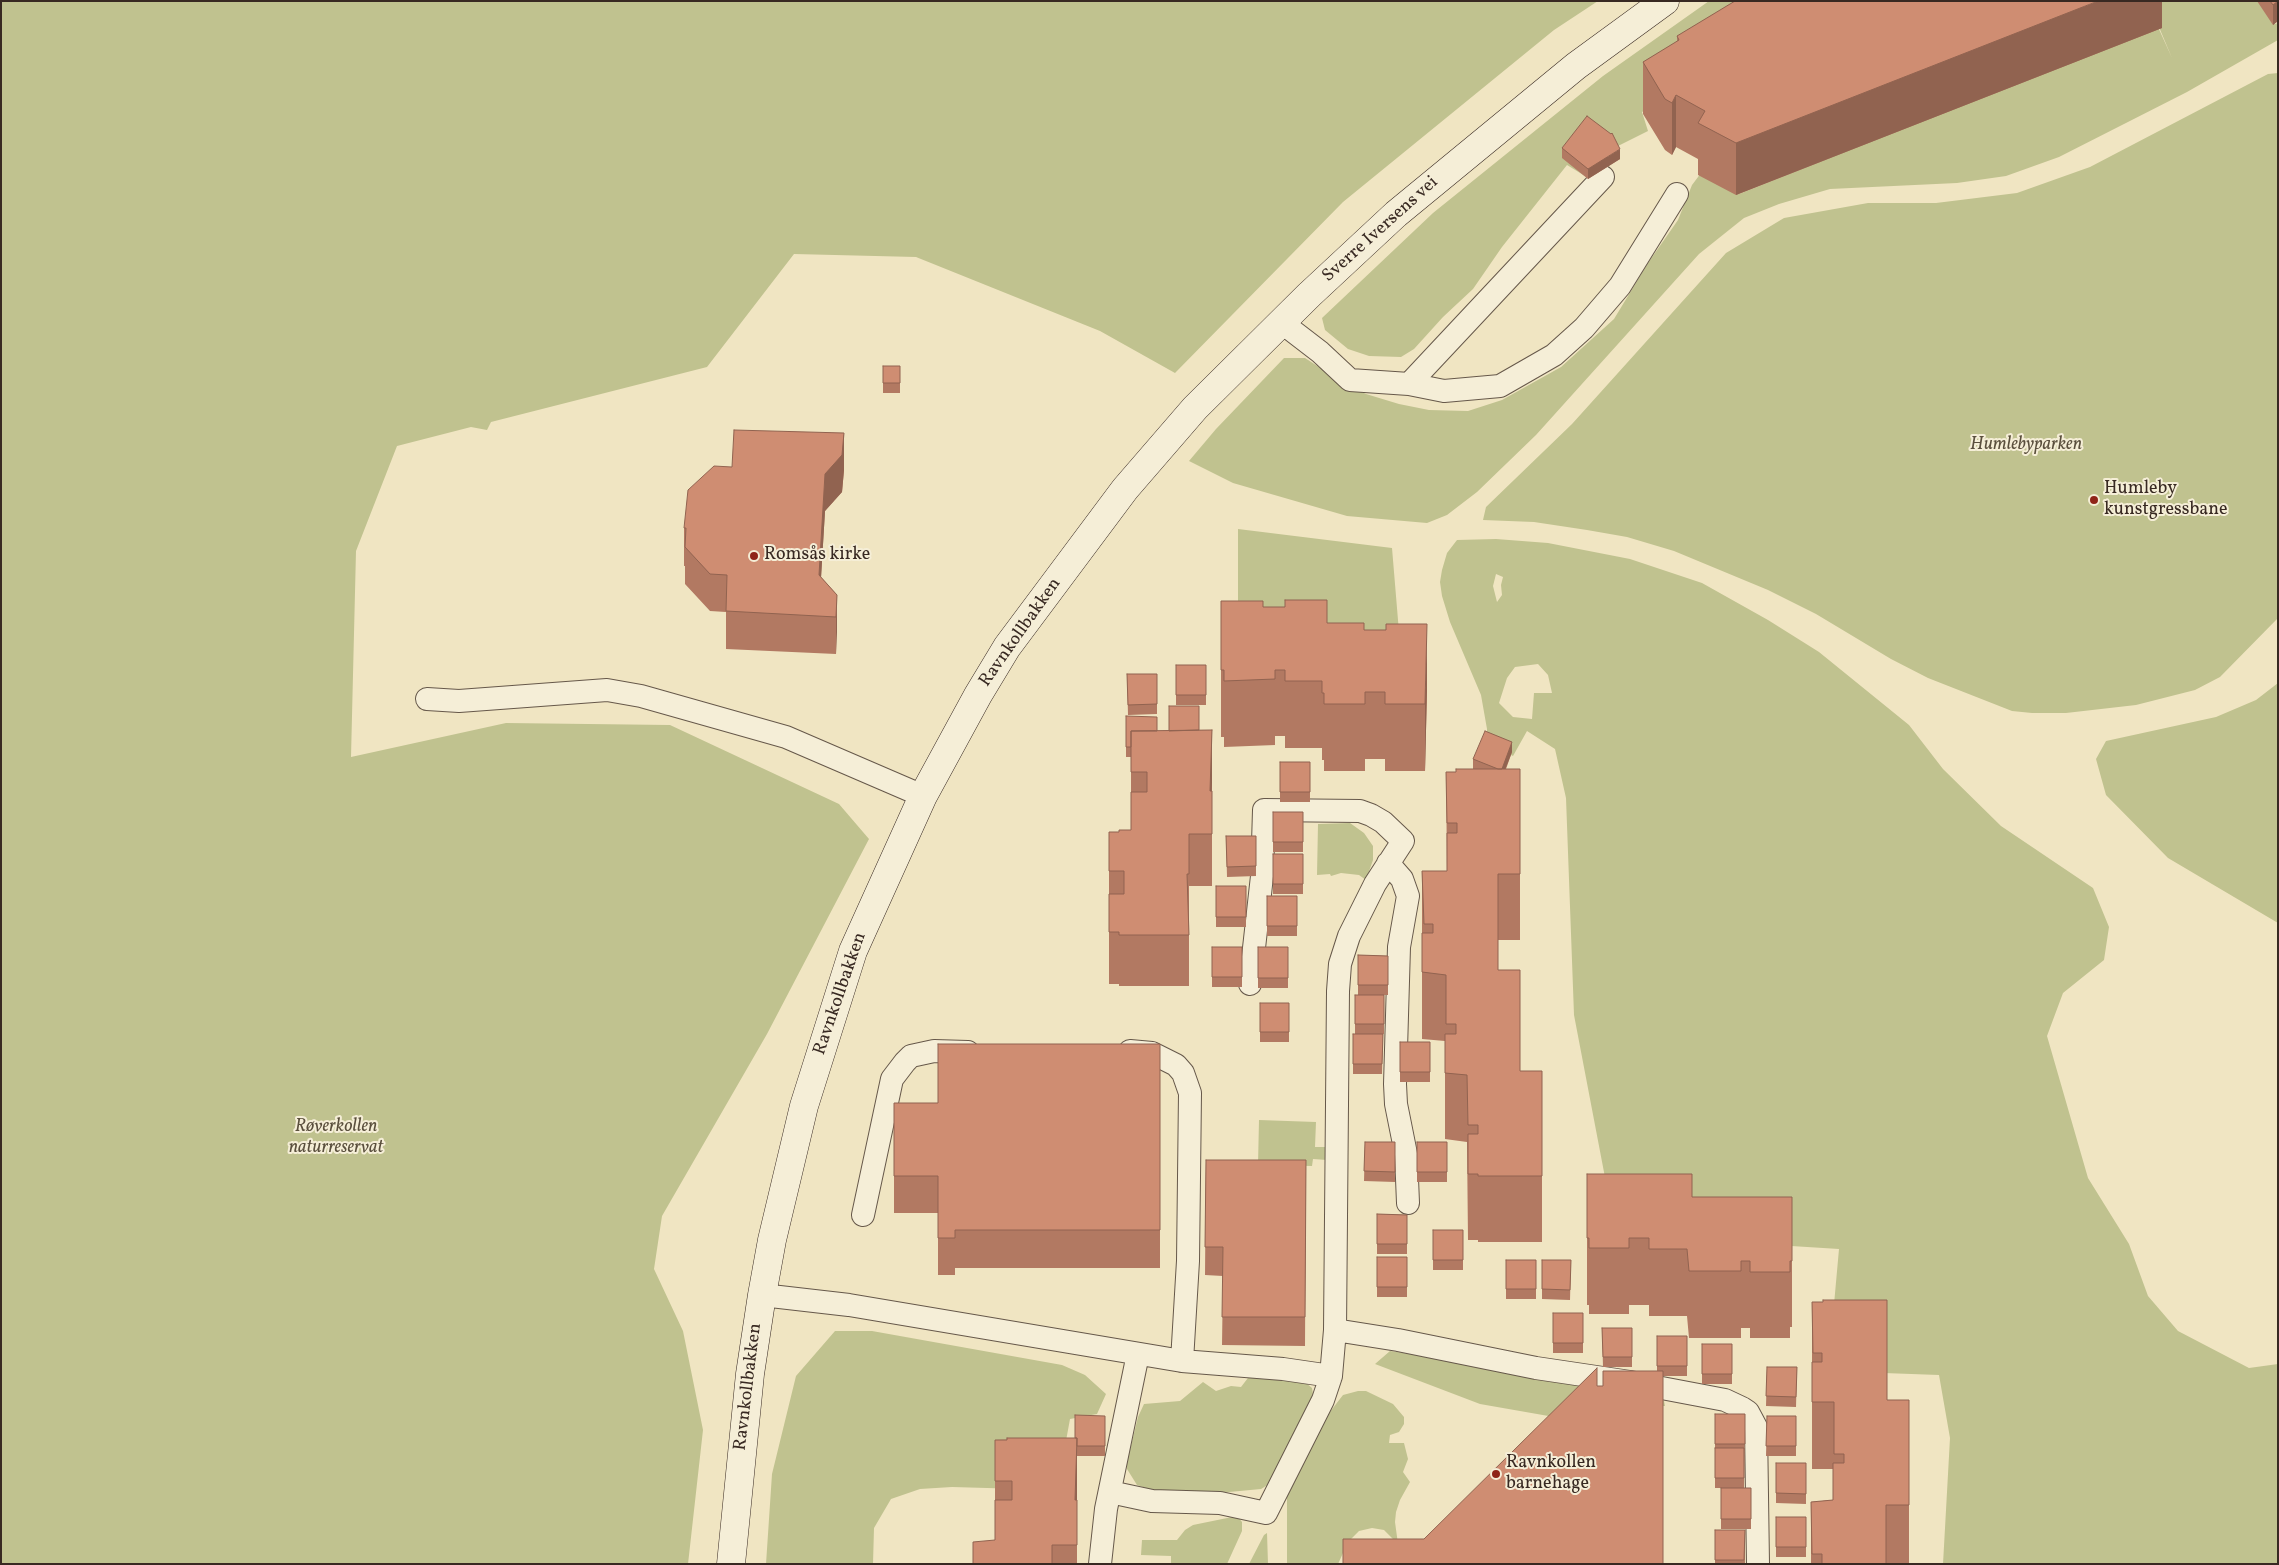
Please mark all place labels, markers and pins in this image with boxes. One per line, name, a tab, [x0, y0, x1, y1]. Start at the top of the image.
place label: Humleby kunstgressbane	[2104, 479, 2227, 522]
marker: Humleby kunstgressbane	[2088, 494, 2100, 506]
place label: Romsås kirke	[764, 545, 870, 567]
marker: Romsås kirke	[748, 550, 760, 562]
place label: Ravnkollen barnehage	[1506, 1453, 1596, 1496]
marker: Ravnkollen barnehage	[1490, 1468, 1502, 1480]

